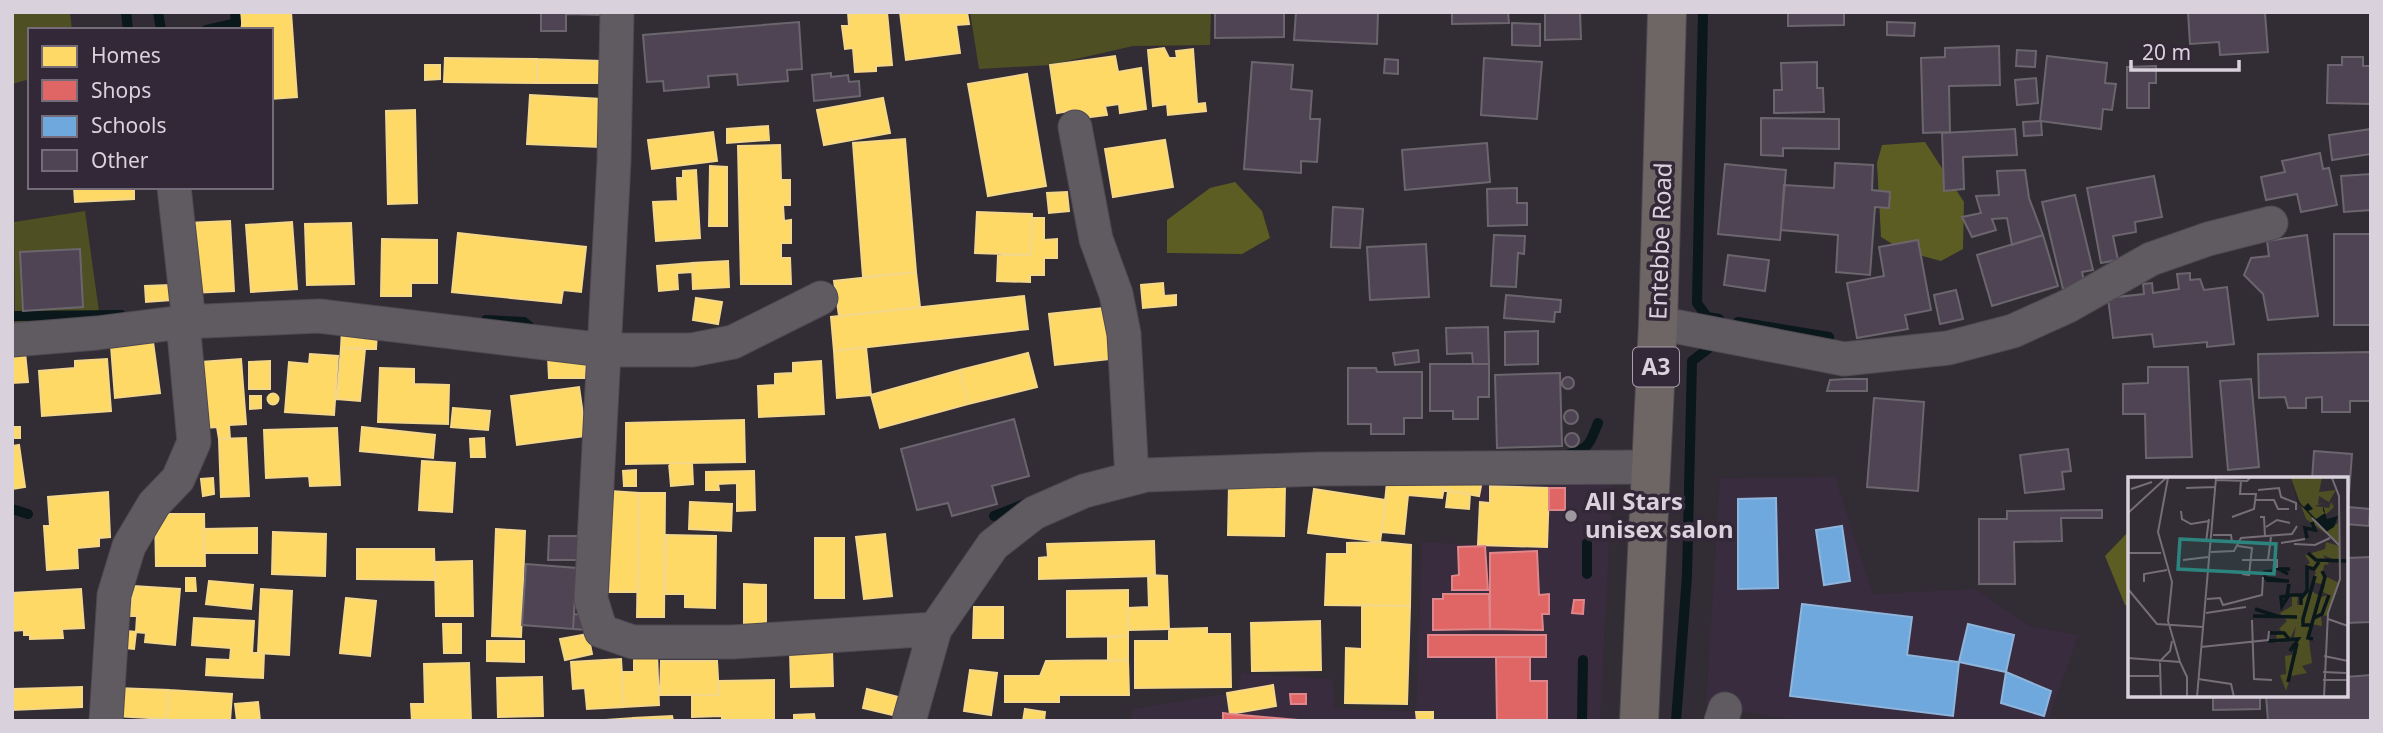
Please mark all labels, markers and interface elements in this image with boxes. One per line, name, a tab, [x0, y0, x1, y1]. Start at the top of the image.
legend	[28, 28, 273, 189]
scale bar	[2131, 28, 2240, 72]
text: 20 m	[2142, 38, 2191, 66]
text: Homes	[91, 41, 161, 69]
text: Shops	[91, 76, 151, 104]
text: Schools	[91, 111, 166, 139]
text: Other	[91, 146, 149, 174]
street label: Entebbe Road	[1640, 162, 1679, 320]
road number: A3	[1633, 348, 1679, 386]
inset map	[2128, 477, 2348, 698]
place label: All Stars unisex salon	[1585, 484, 1734, 545]
marker: All Stars unisex salon	[1563, 508, 1579, 524]

